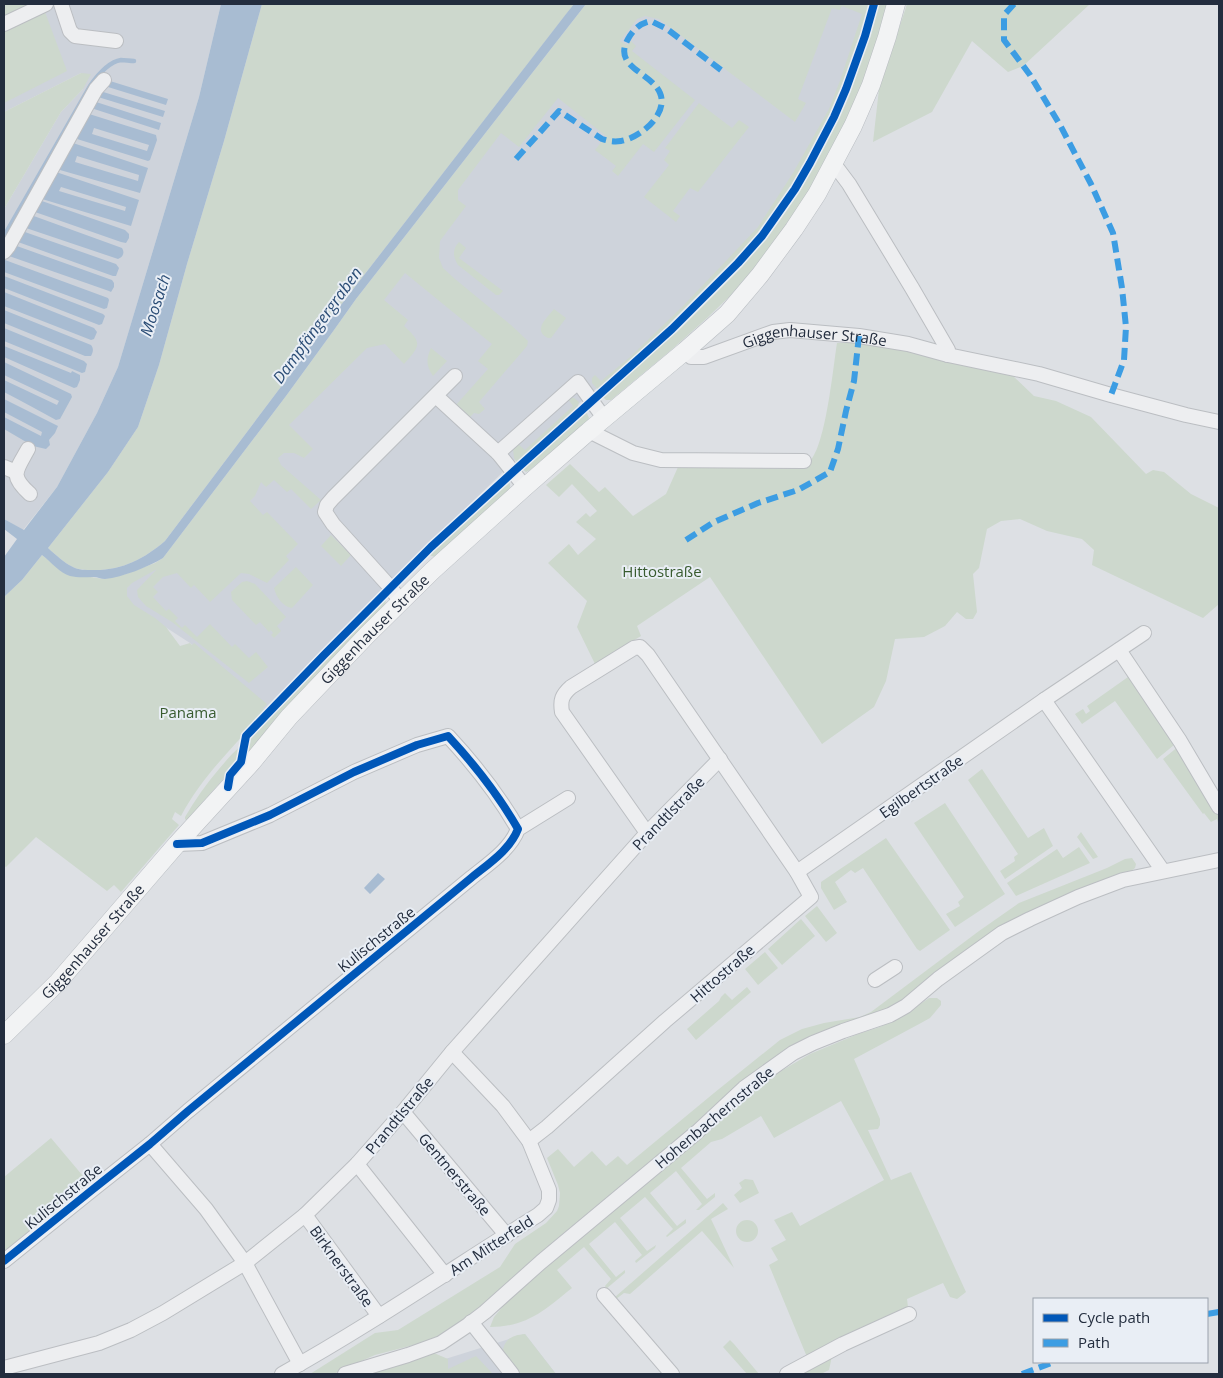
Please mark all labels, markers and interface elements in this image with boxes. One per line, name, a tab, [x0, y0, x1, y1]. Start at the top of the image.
water label: Dampfängergraben	[267, 262, 367, 388]
water label: Moosach	[135, 271, 175, 339]
street label: Giggenhauser Straße	[739, 320, 888, 352]
park label: Hittostraße	[622, 561, 702, 581]
street label: Giggenhauser Straße	[316, 570, 433, 688]
park label: Panama	[159, 702, 217, 722]
street label: Egilbertstraße	[875, 750, 967, 822]
street label: Prandtlstraße	[628, 772, 708, 854]
street label: Giggenhauser Straße	[37, 879, 148, 1003]
street label: Kulischstraße	[333, 902, 419, 976]
street label: Hittostraße	[686, 939, 758, 1007]
street label: Hohenbachernstraße	[650, 1061, 778, 1173]
street label: Prandtlstraße	[361, 1072, 437, 1158]
street label: Gentnerstraße	[414, 1128, 496, 1220]
street label: Kulischstraße	[20, 1159, 106, 1233]
street label: Am Mitterfeld	[445, 1210, 537, 1280]
street label: Birknerstraße	[306, 1221, 378, 1311]
legend	[1033, 1298, 1208, 1363]
text: Cycle path	[1078, 1307, 1150, 1327]
text: Path	[1078, 1332, 1110, 1352]

